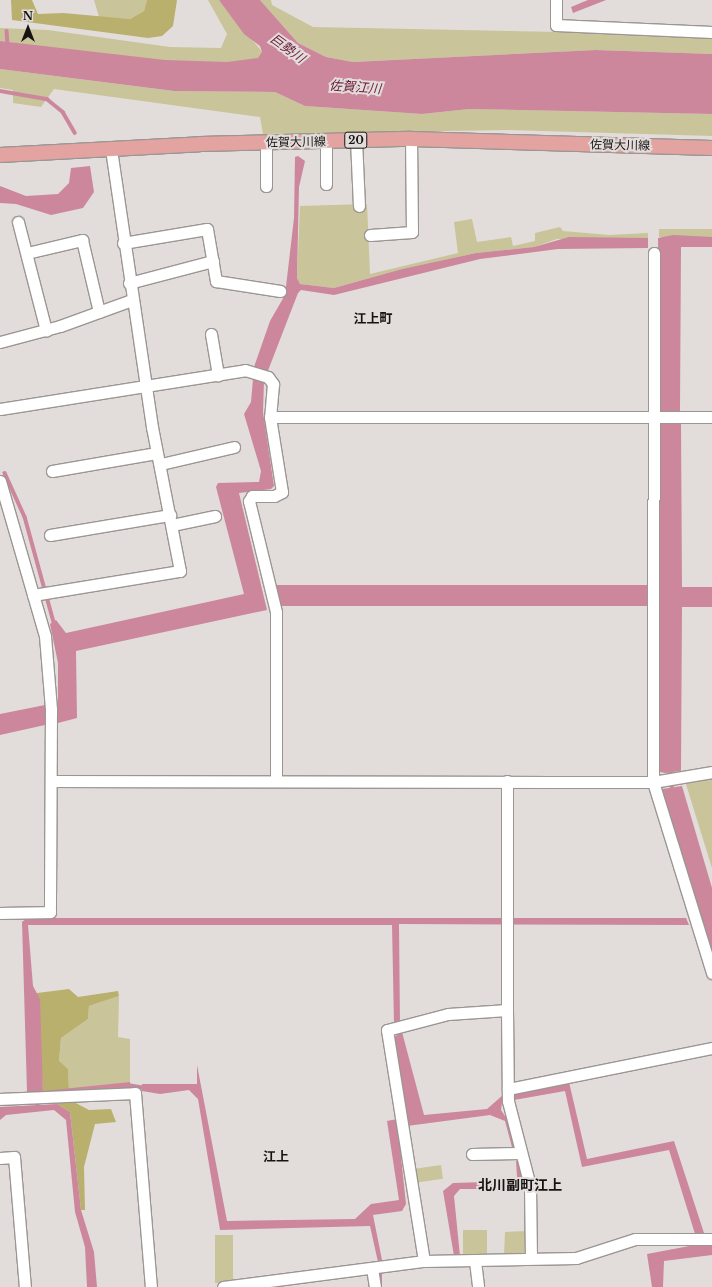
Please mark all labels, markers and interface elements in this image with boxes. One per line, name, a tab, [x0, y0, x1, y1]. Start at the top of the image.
north arrow	[8, 8, 48, 48]
text: N	[23, 9, 33, 23]
water label: 巨勢川	[267, 31, 307, 67]
water label: 佐賀江川	[329, 78, 381, 98]
road number: 20	[344, 131, 368, 149]
street label: 佐賀大川線	[266, 134, 326, 150]
street label: 佐賀大川線	[590, 137, 650, 153]
district label: 江上町	[354, 311, 392, 327]
district label: 江上	[263, 1149, 289, 1165]
district label: 北川副町江上	[478, 1177, 562, 1193]

